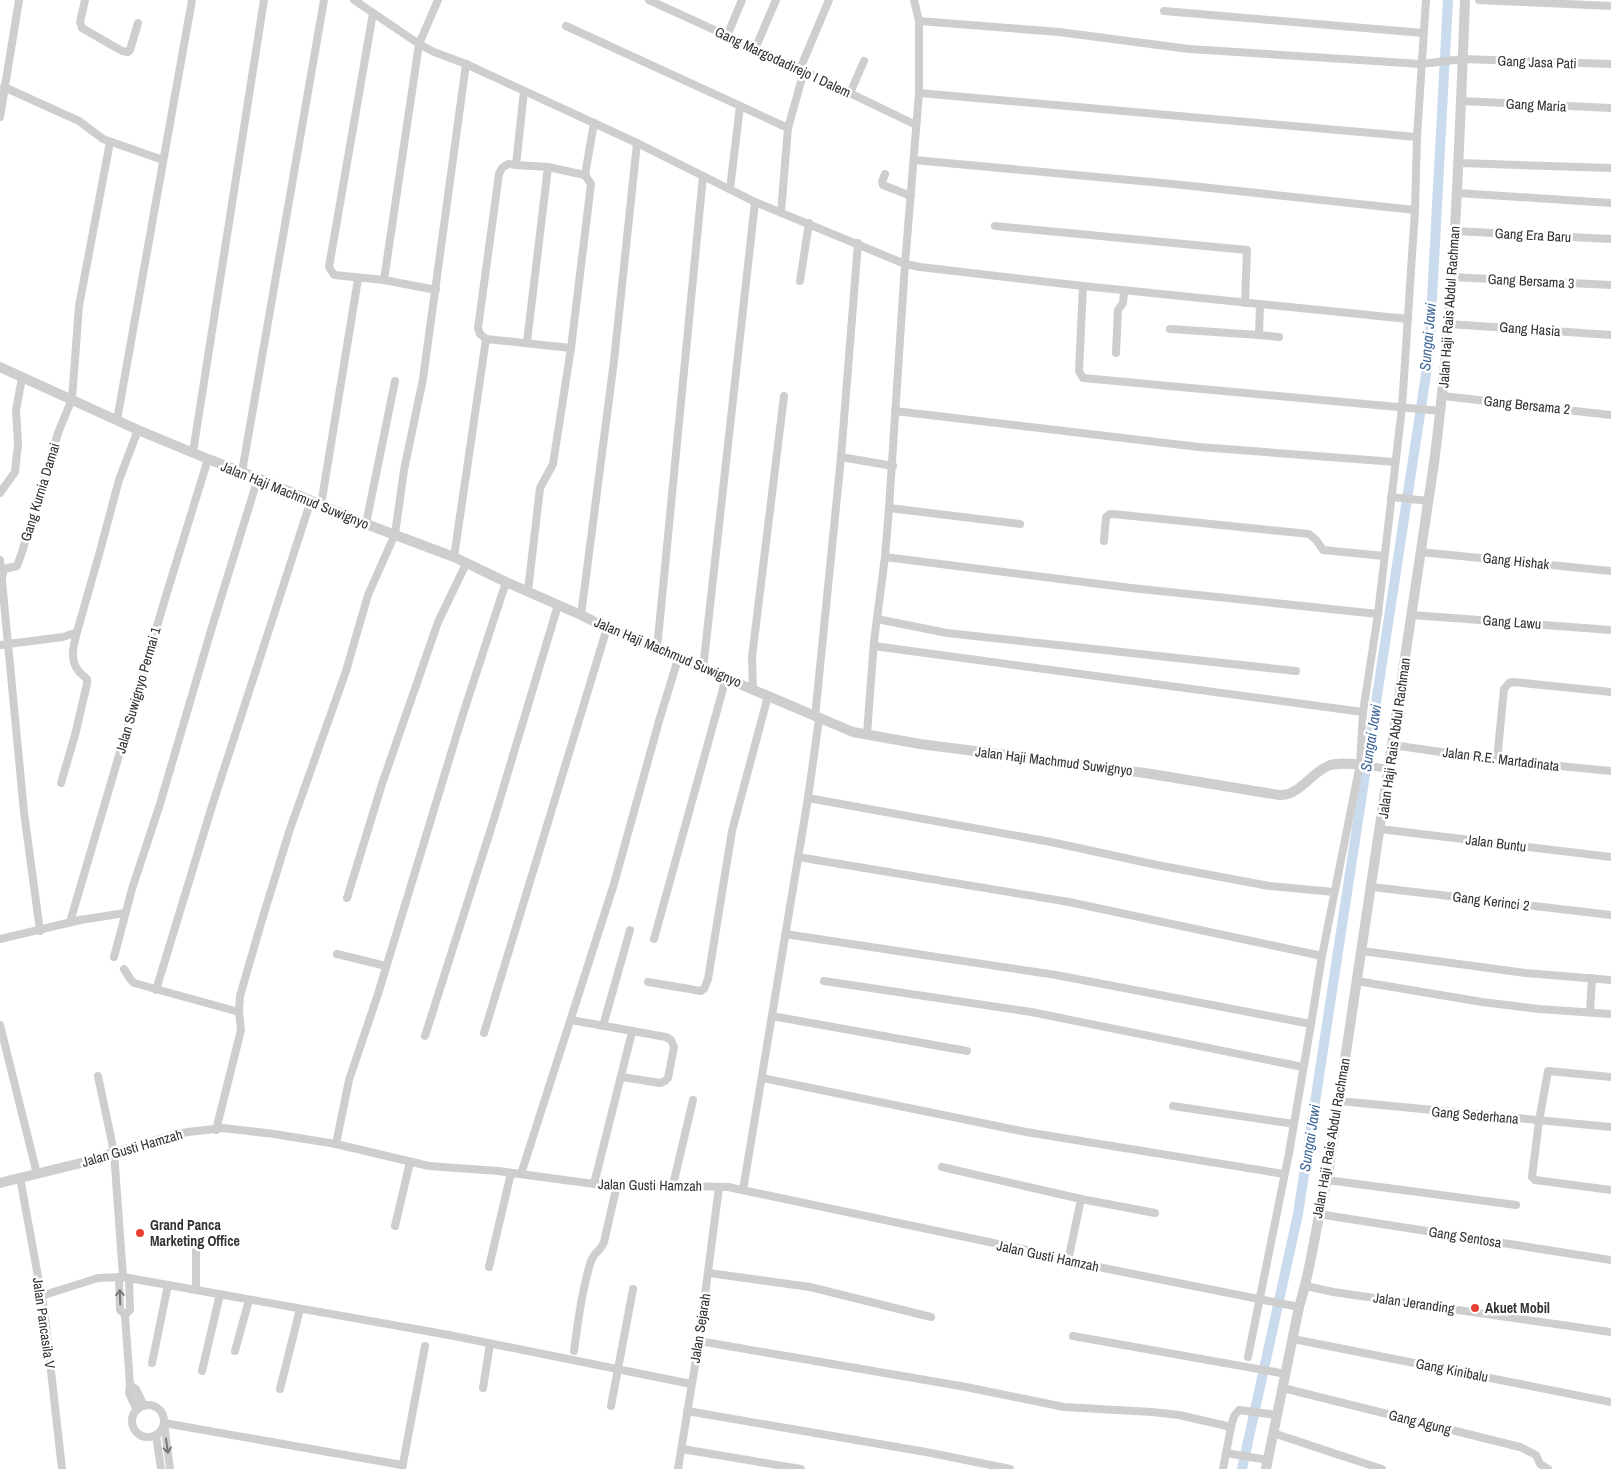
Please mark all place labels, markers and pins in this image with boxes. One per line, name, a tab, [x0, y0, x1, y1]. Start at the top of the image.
place label: Grand Panca Marketing Office	[150, 1216, 240, 1250]
marker: Grand Panca Marketing Office	[134, 1227, 146, 1239]
place label: Akuet Mobil	[1485, 1299, 1550, 1317]
marker: Akuet Mobil	[1469, 1302, 1481, 1314]

